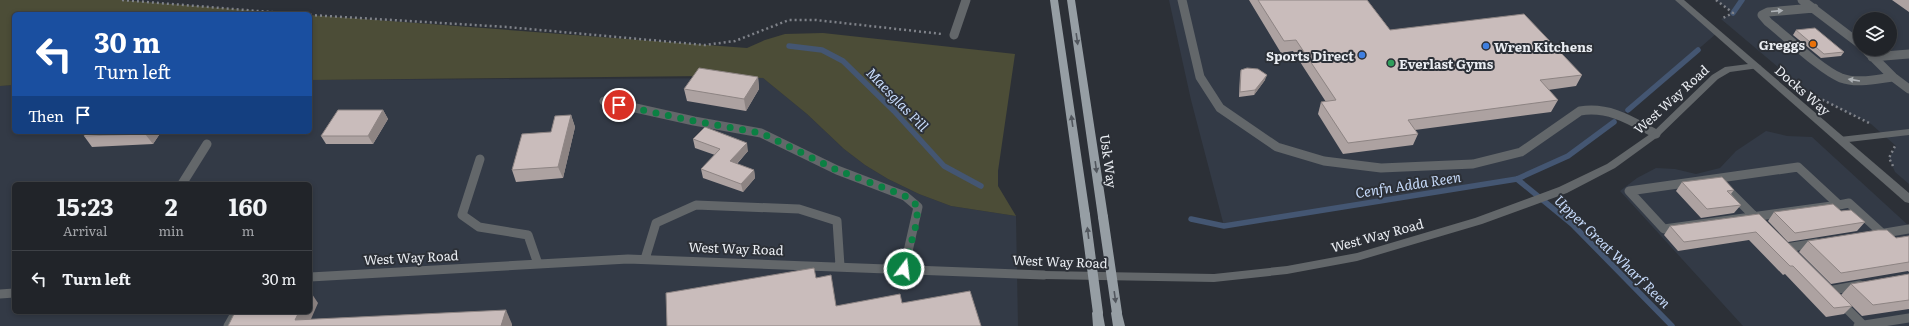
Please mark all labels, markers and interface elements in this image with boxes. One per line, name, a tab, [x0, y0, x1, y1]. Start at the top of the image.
one-way arrow	[1771, 8, 1783, 15]
map controls	[1853, 12, 1897, 56]
button: layers	[1853, 12, 1897, 56]
text: 30 m	[94, 20, 160, 62]
icon: left	[28, 28, 80, 80]
one-way arrow	[1074, 33, 1080, 45]
place label: Greggs	[1759, 35, 1806, 54]
place label: Wren Kitchens	[1494, 37, 1593, 56]
marker: Greggs	[1808, 39, 1818, 49]
marker: Wren Kitchens	[1481, 41, 1491, 51]
place label: Sports Direct	[1266, 46, 1354, 65]
marker: Sports Direct	[1357, 50, 1367, 60]
place label: Everlast Gyms	[1399, 54, 1494, 73]
text: Turn left	[94, 58, 171, 85]
marker: Everlast Gyms	[1386, 58, 1396, 68]
street label: West Way Road	[1629, 60, 1713, 138]
street label: Docks Way	[1771, 60, 1835, 120]
water label: Maesglas Pill	[862, 63, 934, 135]
one-way arrow	[1848, 77, 1860, 83]
pin	[602, 88, 636, 122]
icon: arrive	[608, 94, 630, 116]
text: Then	[28, 104, 64, 127]
icon: arrive	[72, 104, 94, 126]
one-way arrow	[1069, 114, 1075, 127]
street label: Usk Way	[1096, 133, 1122, 190]
one-way arrow	[1093, 161, 1099, 173]
water label: Cenfn Adda Reen	[1354, 166, 1463, 202]
text: 15:23	[57, 188, 114, 223]
text: 2	[165, 188, 178, 223]
text: 160	[229, 188, 267, 223]
water label: Upper Great Wharf Reen	[1550, 190, 1676, 312]
street label: West Way Road	[1329, 214, 1425, 256]
text: Arrival	[63, 221, 107, 240]
text: min	[158, 221, 184, 240]
text: m	[242, 221, 254, 240]
one-way arrow	[1085, 227, 1091, 239]
street label: West Way Road	[688, 237, 784, 259]
street label: West Way Road	[363, 245, 459, 269]
position arrow	[883, 248, 925, 290]
street label: West Way Road	[1012, 250, 1108, 272]
text: Turn left	[62, 267, 131, 290]
text: 30 m	[262, 267, 296, 290]
icon: left	[28, 268, 50, 290]
one-way arrow	[1112, 291, 1118, 303]

